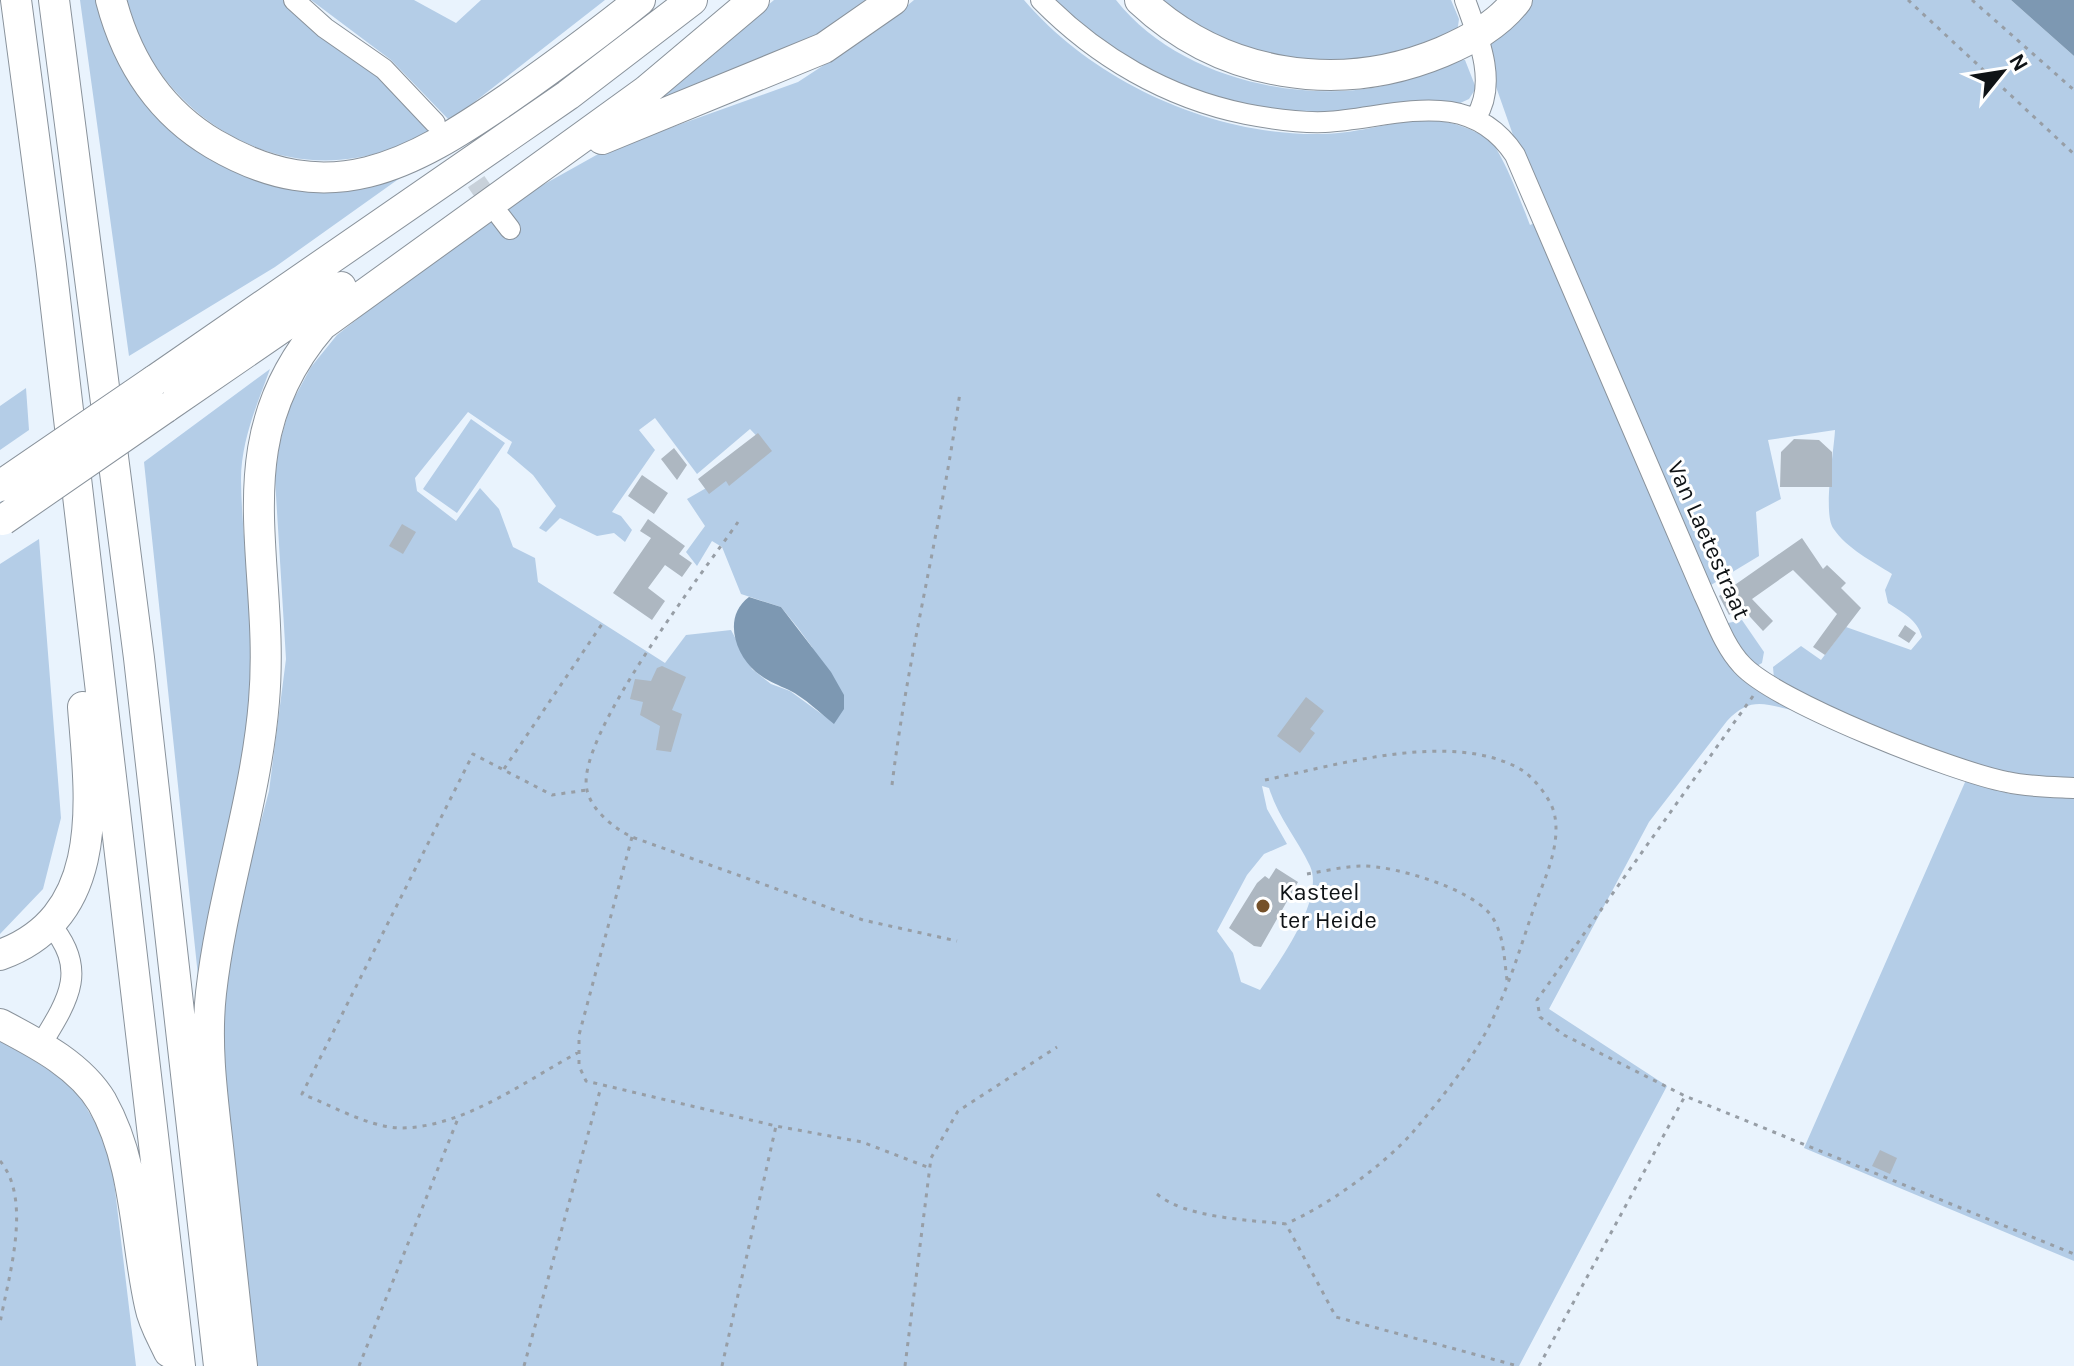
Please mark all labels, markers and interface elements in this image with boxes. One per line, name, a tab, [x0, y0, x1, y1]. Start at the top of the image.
north arrow	[1962, 32, 2042, 112]
text: N	[2003, 49, 2034, 76]
street label: Van Laetestraat	[1662, 457, 1756, 623]
place label: Kasteel ter Heide	[1279, 878, 1377, 934]
marker: Kasteel ter Heide	[1254, 897, 1272, 915]

